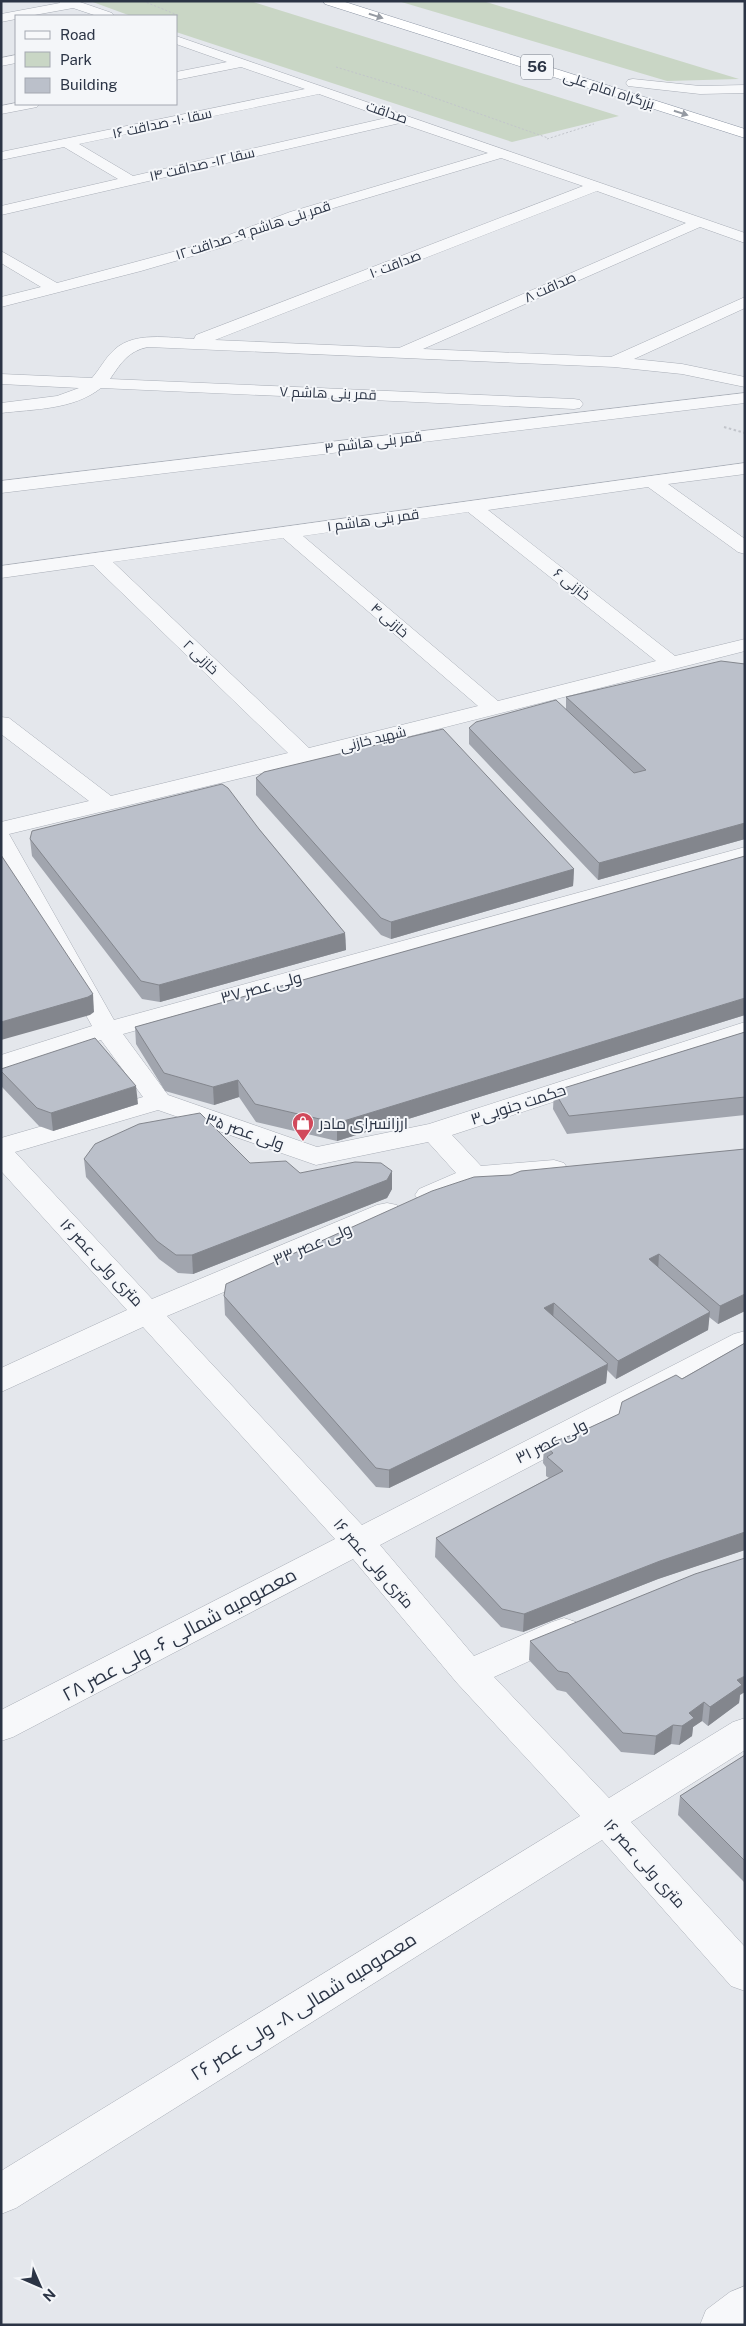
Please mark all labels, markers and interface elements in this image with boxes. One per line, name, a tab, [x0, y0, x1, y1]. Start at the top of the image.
one-way arrow	[369, 12, 384, 20]
legend	[15, 15, 178, 105]
text: Road	[60, 26, 96, 43]
text: Park	[60, 51, 92, 68]
road number: 56	[521, 54, 553, 80]
street label: بزرگراه امام علی	[561, 68, 656, 114]
text: Building	[60, 76, 118, 93]
street label: صداقت	[364, 97, 410, 127]
street label: سقا ۱۰ - صداقت ۱۶	[111, 105, 213, 141]
one-way arrow	[673, 110, 688, 118]
street label: سقا ۱۲ - صداقت ۱۴	[148, 144, 256, 184]
street label: قمر بنی هاشم ۹ - صداقت ۱۲	[173, 197, 333, 265]
street label: صداقت ۱۰	[367, 247, 423, 281]
street label: صداقت ۸	[522, 269, 578, 305]
street label: قمر بنی هاشم ۷	[279, 383, 377, 405]
street label: قمر بنی هاشم ۳	[323, 428, 423, 458]
street label: قمر بنی هاشم ۱	[326, 506, 420, 536]
street label: خازنی ۶	[551, 565, 593, 603]
street label: خازنی ۴	[368, 599, 412, 641]
street label: خازنی ۲	[180, 636, 222, 678]
street label: شهید خازنی	[338, 723, 408, 755]
street label: ولی عصر ۳۷	[218, 968, 304, 1008]
street label: حکمت جنوبی۳	[468, 1080, 569, 1130]
street label: ولی عصر ۳۵	[203, 1109, 287, 1155]
shop icon: ارزانسرای مادر	[291, 1111, 315, 1142]
place label: ارزانسرای مادر	[318, 1114, 408, 1134]
street label: ۱۶ متری ولی عصر	[55, 1215, 147, 1311]
street label: ولی عصر ۳۳	[270, 1219, 355, 1271]
street label: ولی عصر ۳۱	[512, 1415, 591, 1469]
street label: ۱۶ متری ولی عصر	[329, 1514, 418, 1613]
street label: معصومیه شمالی ۶ - ولی عصر ۲۸	[58, 1563, 300, 1706]
street label: ۱۶ متری ولی عصر	[599, 1815, 689, 1912]
street label: معصومیه شمالی ۸ - ولی عصر ۲۶	[186, 1927, 420, 2086]
north arrow	[15, 2261, 65, 2311]
text: N	[40, 2286, 59, 2305]

